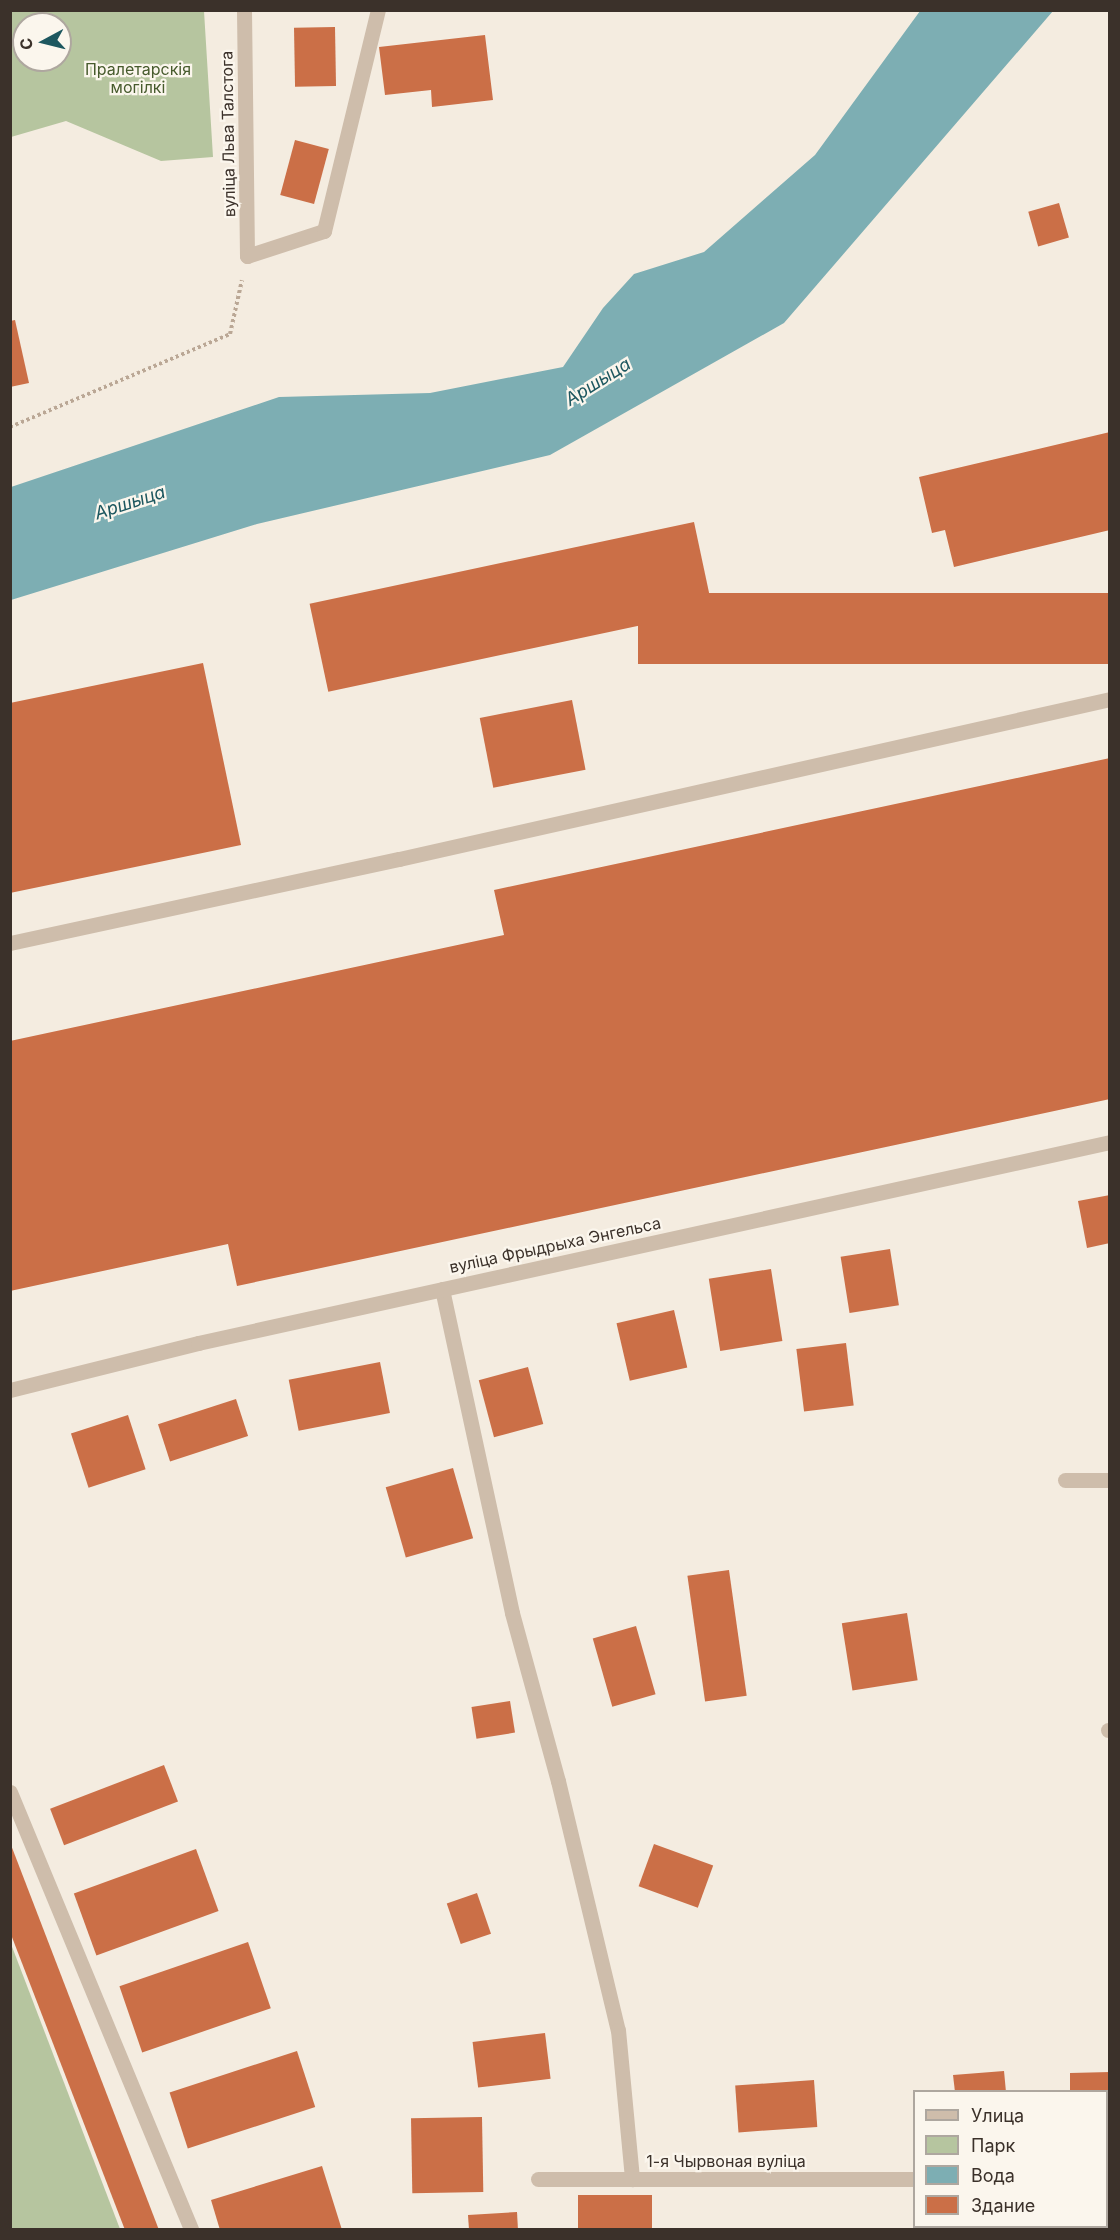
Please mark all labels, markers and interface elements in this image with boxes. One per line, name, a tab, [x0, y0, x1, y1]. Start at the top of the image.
north arrow	[12, 12, 72, 72]
text: С	[15, 37, 37, 51]
street label: вуліца Льва Талстога	[217, 51, 239, 217]
park label: Пралетарскія могілкі	[85, 59, 191, 97]
water label: Аршыца	[561, 353, 635, 411]
water label: Аршыца	[92, 481, 168, 525]
street label: вуліца Фрыдрыха Энгельса	[448, 1213, 662, 1277]
legend	[913, 2090, 1108, 2228]
text: Улица	[971, 2105, 1024, 2126]
text: Парк	[971, 2135, 1015, 2156]
street label: 1-я Чырвоная вуліца	[646, 2151, 806, 2171]
text: Вода	[971, 2165, 1015, 2186]
text: Здание	[971, 2195, 1035, 2216]

